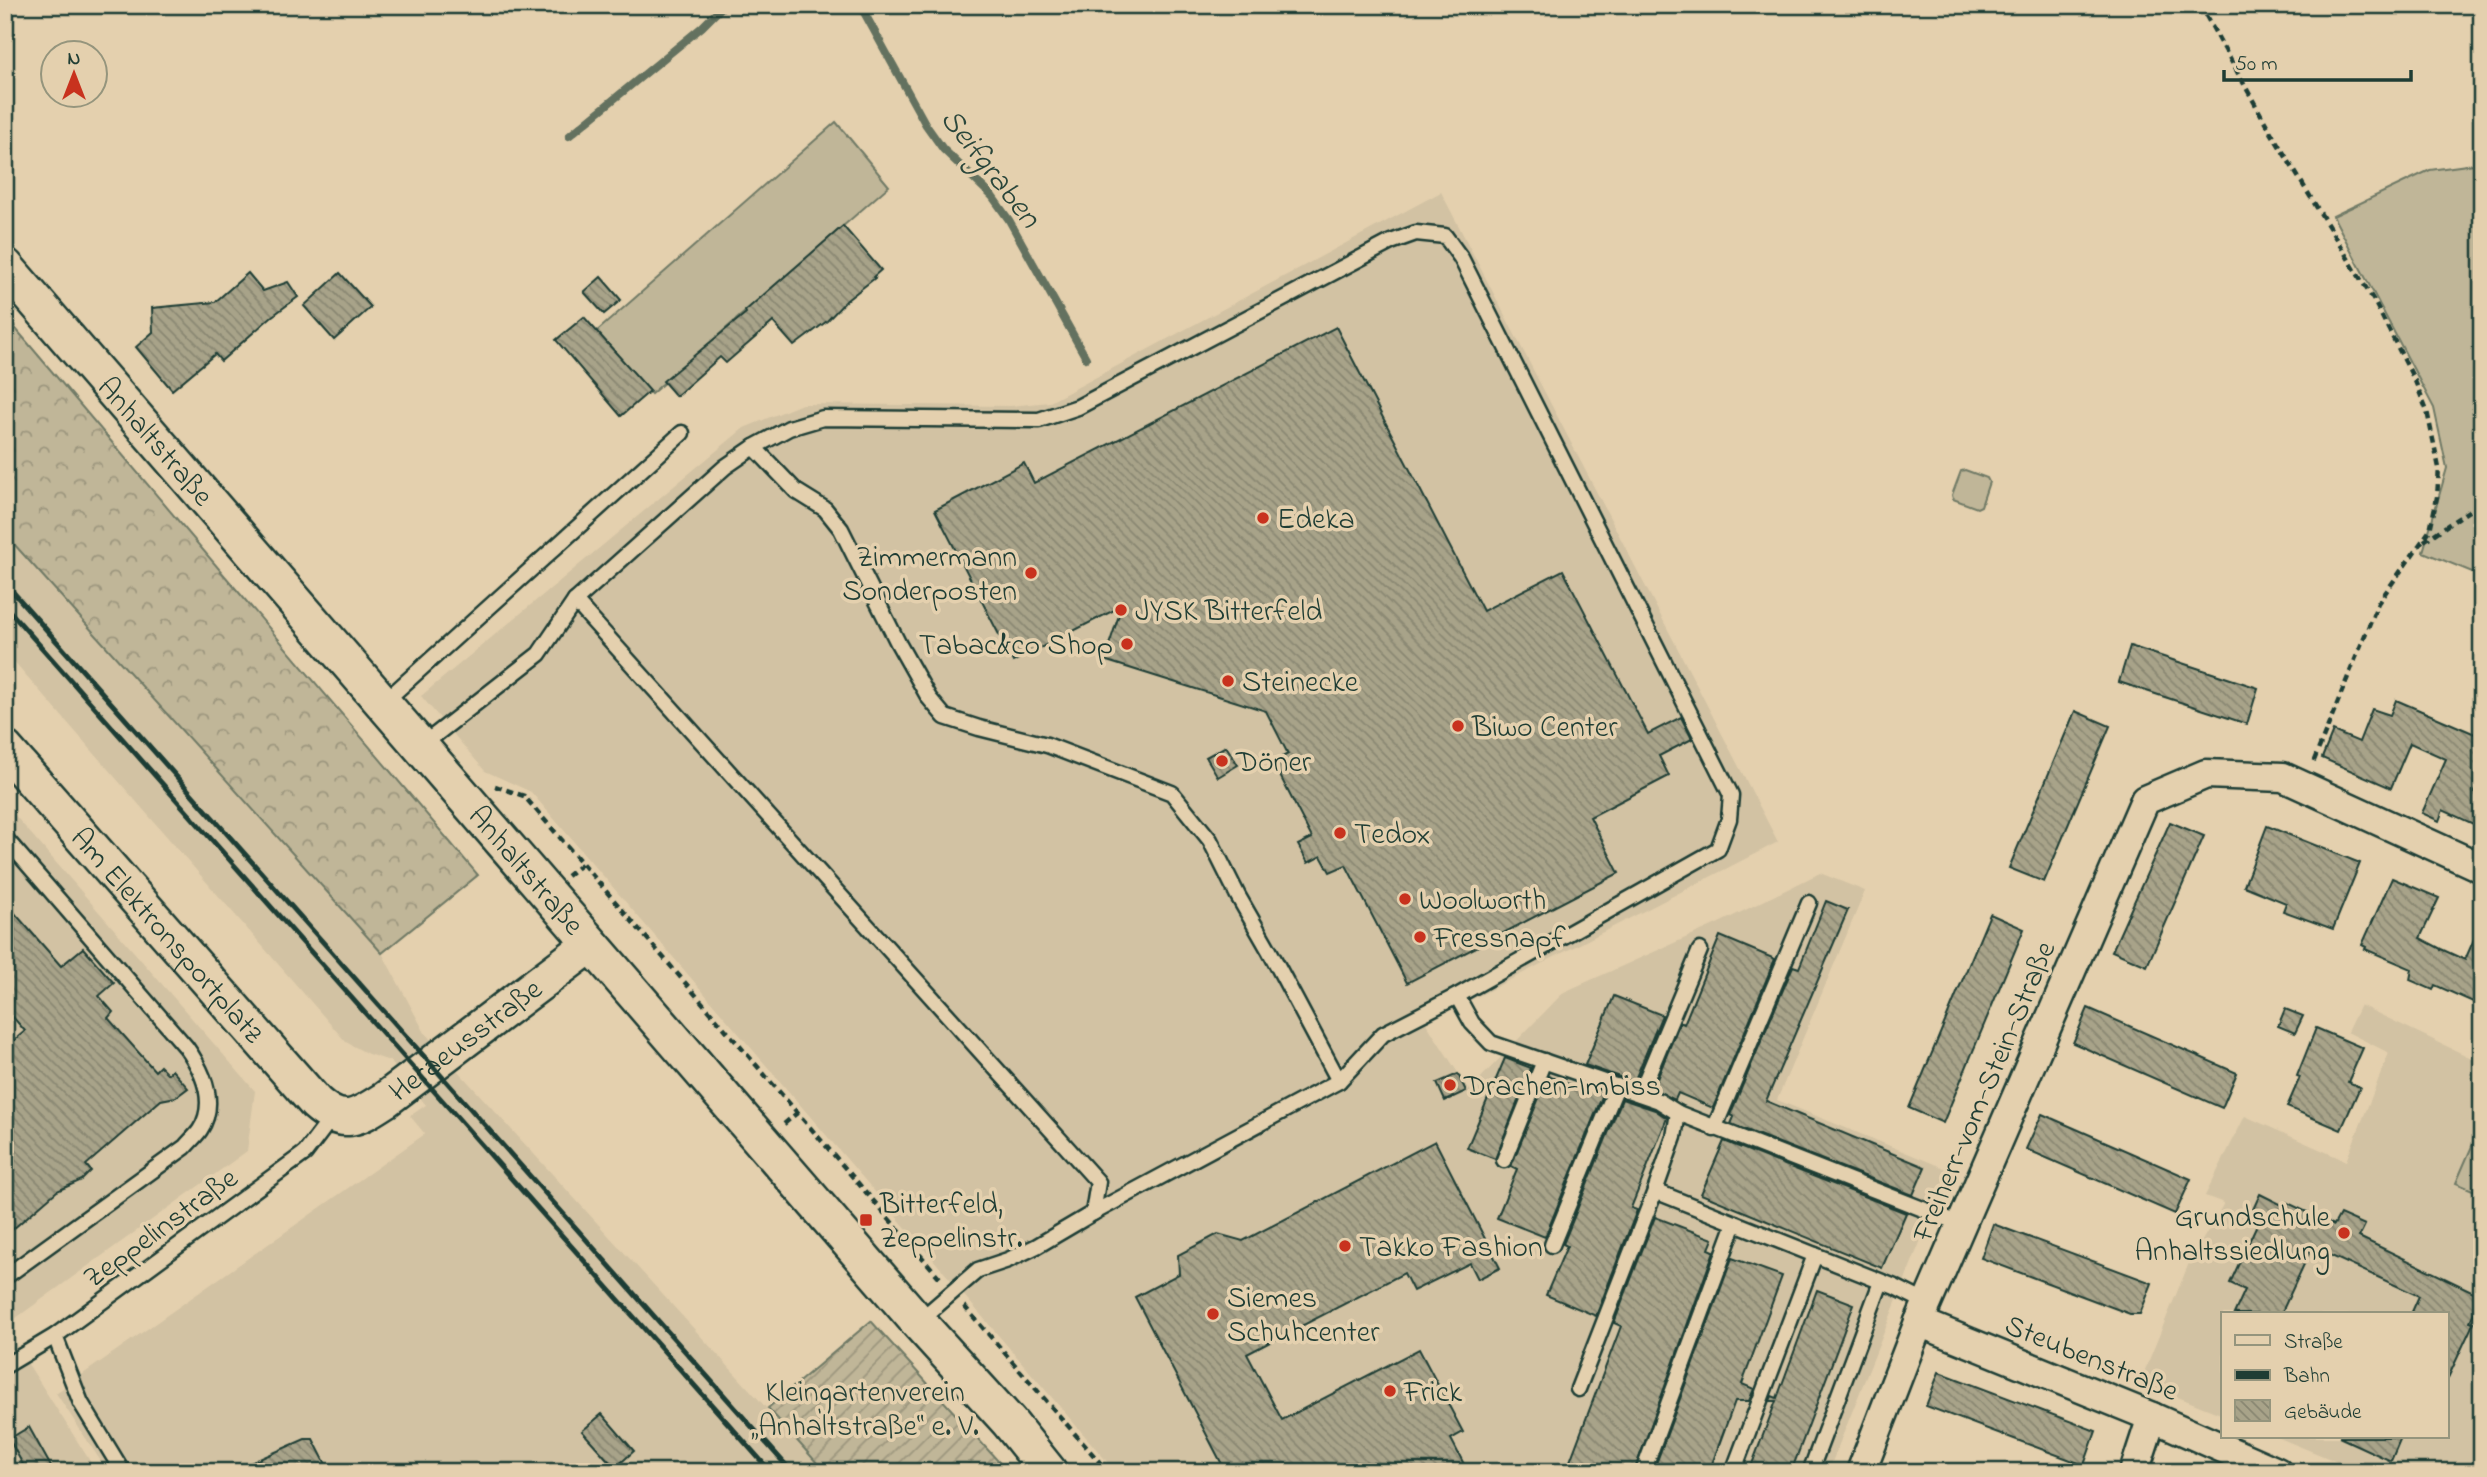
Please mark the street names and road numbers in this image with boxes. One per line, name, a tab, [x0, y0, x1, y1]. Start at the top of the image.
street label: Anhaltstraße	[85, 368, 223, 518]
street label: Anhaltstraße	[456, 797, 594, 947]
street label: Am Elektronsportplatz	[59, 819, 273, 1055]
street label: Freiherr-vom-Stein-Straße	[1902, 935, 2069, 1250]
street label: Heraeusstraße	[381, 969, 553, 1114]
street label: Zeppelinstraße	[75, 1158, 249, 1301]
street label: Steubenstraße	[1997, 1305, 2185, 1415]

